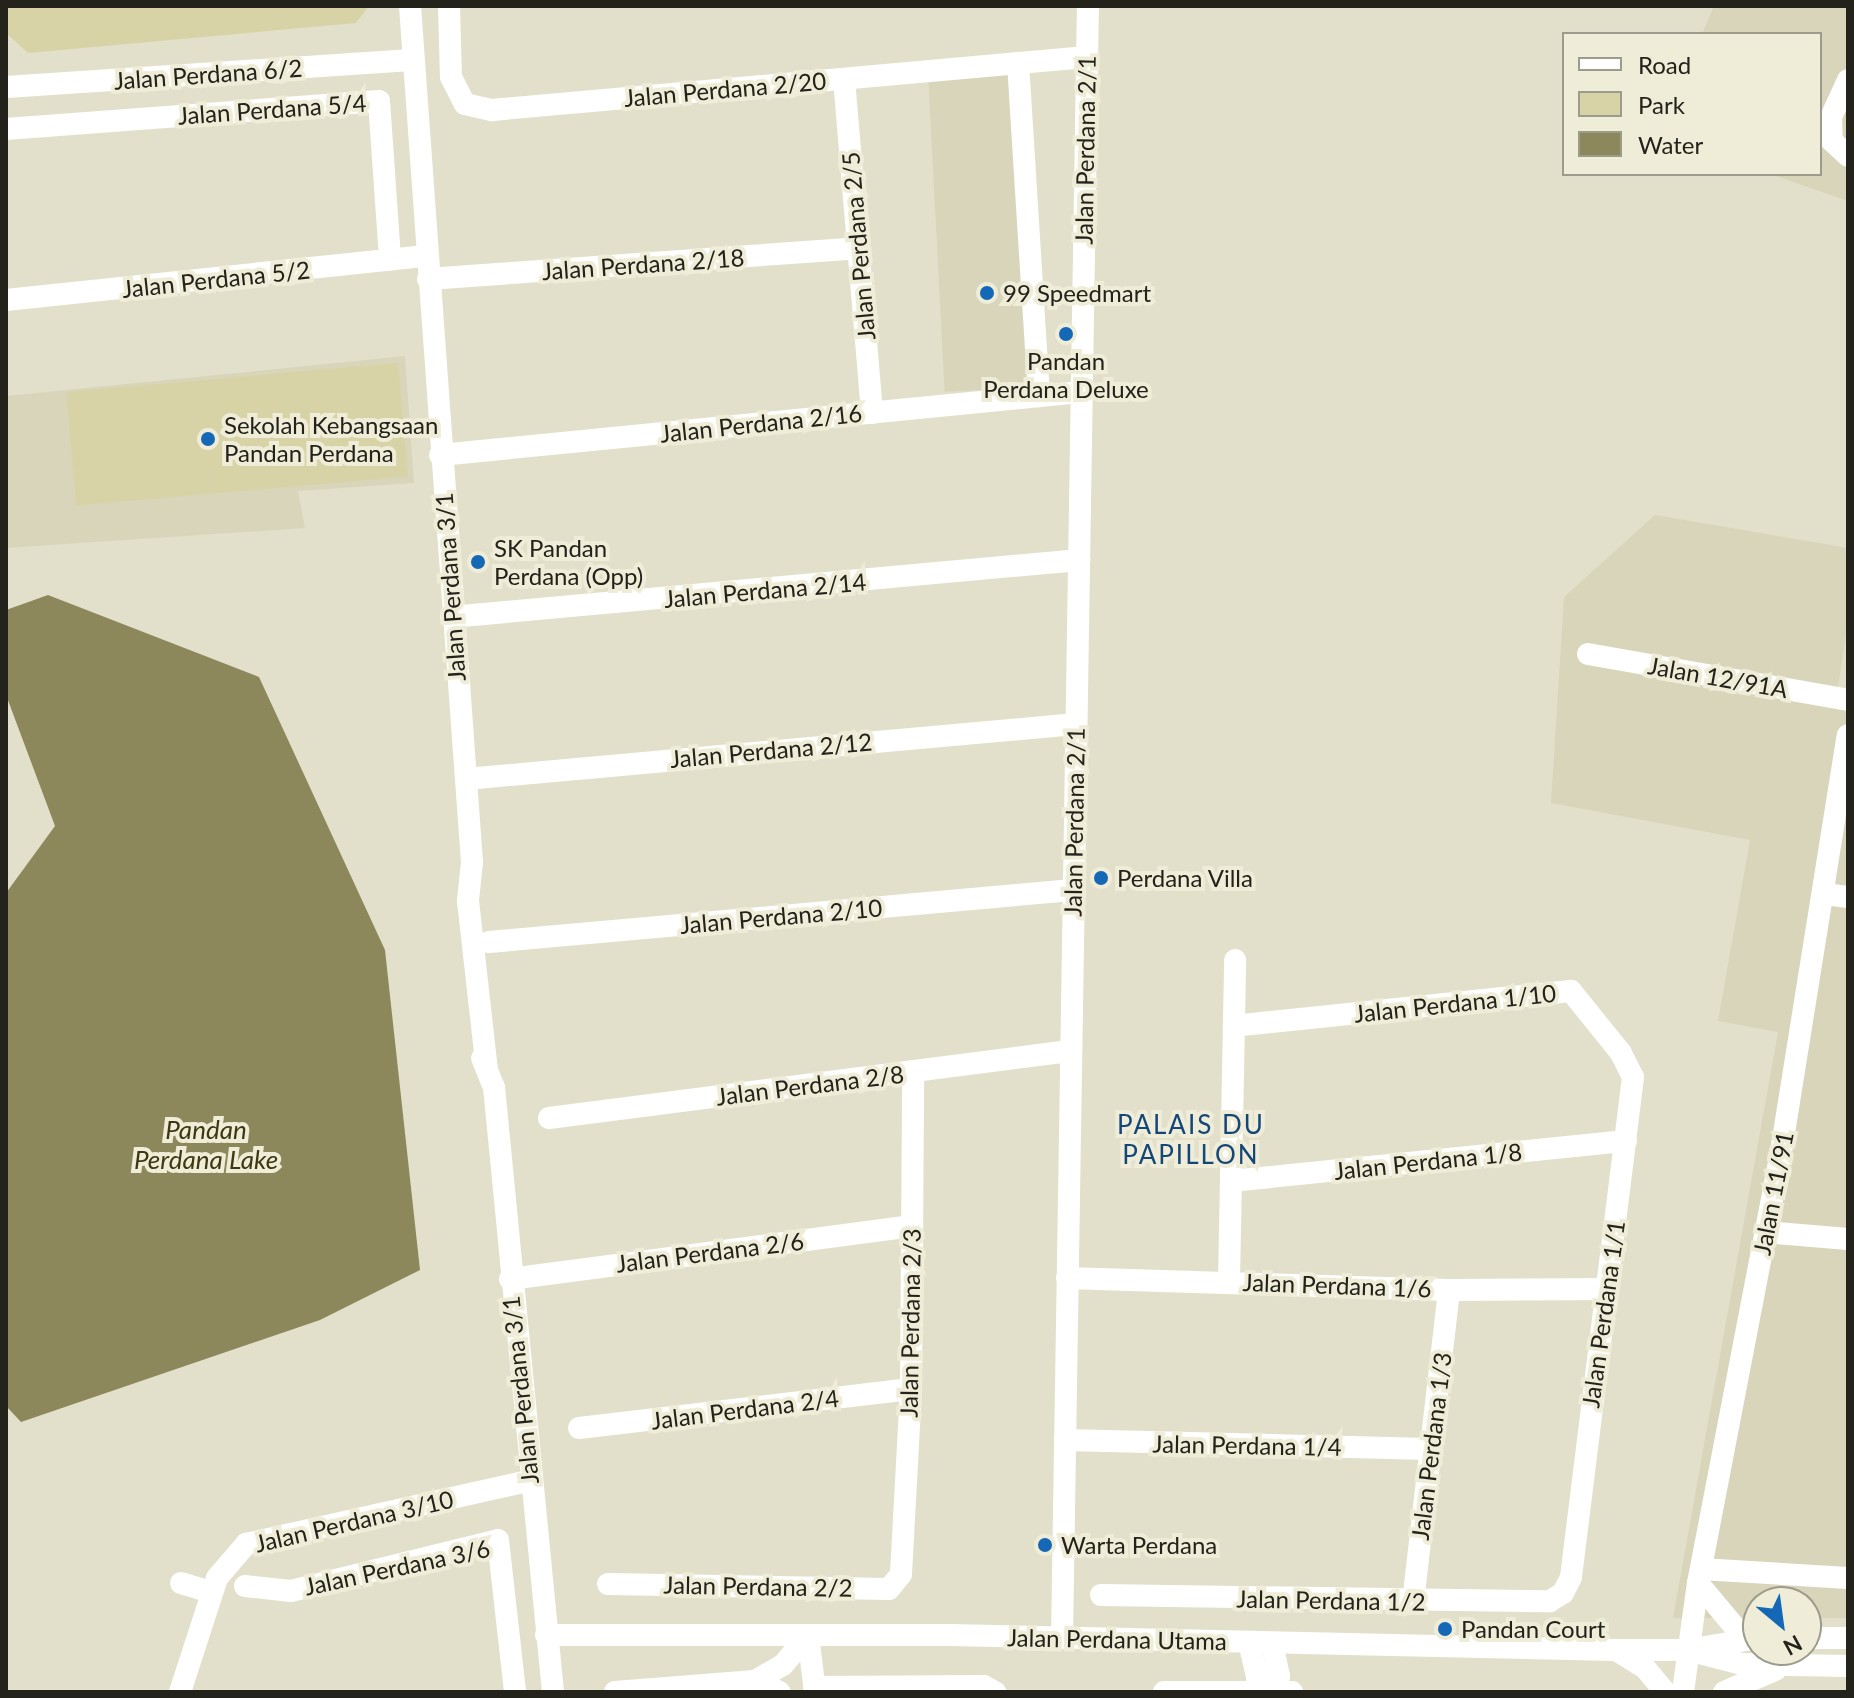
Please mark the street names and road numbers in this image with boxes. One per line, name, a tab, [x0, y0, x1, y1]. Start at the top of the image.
street label: Jalan Perdana 6/2	[113, 53, 303, 95]
street label: Jalan Perdana 2/1	[1069, 55, 1101, 245]
street label: Jalan Perdana 2/20	[623, 66, 827, 112]
street label: Jalan Perdana 5/4	[177, 88, 367, 130]
street label: Jalan Perdana 2/5	[835, 151, 881, 341]
street label: Jalan Perdana 2/18	[541, 243, 745, 285]
street label: Jalan Perdana 5/2	[121, 255, 311, 303]
street label: Jalan Perdana 2/16	[659, 398, 863, 448]
street label: Jalan Perdana 3/1	[429, 492, 471, 682]
street label: Jalan Perdana 2/14	[663, 567, 867, 613]
street label: Jalan 12/91A	[1646, 651, 1790, 703]
street label: Jalan Perdana 2/12	[669, 727, 873, 773]
street label: Jalan Perdana 2/1	[1058, 727, 1090, 917]
street label: Jalan Perdana 2/10	[679, 893, 883, 939]
street label: Jalan Perdana 1/10	[1353, 978, 1557, 1028]
street label: Jalan Perdana 2/8	[714, 1059, 906, 1111]
street label: Jalan 11/91	[1747, 1129, 1799, 1257]
street label: Jalan Perdana 1/8	[1333, 1137, 1523, 1185]
street label: Jalan Perdana 1/1	[1576, 1218, 1630, 1410]
street label: Jalan Perdana 2/6	[614, 1226, 806, 1278]
street label: Jalan Perdana 2/3	[894, 1228, 926, 1418]
street label: Jalan Perdana 1/6	[1242, 1267, 1432, 1303]
street label: Jalan Perdana 3/1	[496, 1295, 544, 1485]
street label: Jalan Perdana 1/3	[1405, 1350, 1457, 1542]
street label: Jalan Perdana 2/4	[649, 1383, 841, 1435]
street label: Jalan Perdana 1/4	[1152, 1429, 1342, 1461]
street label: Jalan Perdana 3/10	[252, 1484, 456, 1558]
street label: Jalan Perdana 3/6	[302, 1533, 492, 1601]
street label: Jalan Perdana 2/2	[663, 1570, 853, 1602]
street label: Jalan Perdana 1/2	[1236, 1584, 1426, 1616]
street label: Jalan Perdana Utama	[1007, 1623, 1227, 1655]

